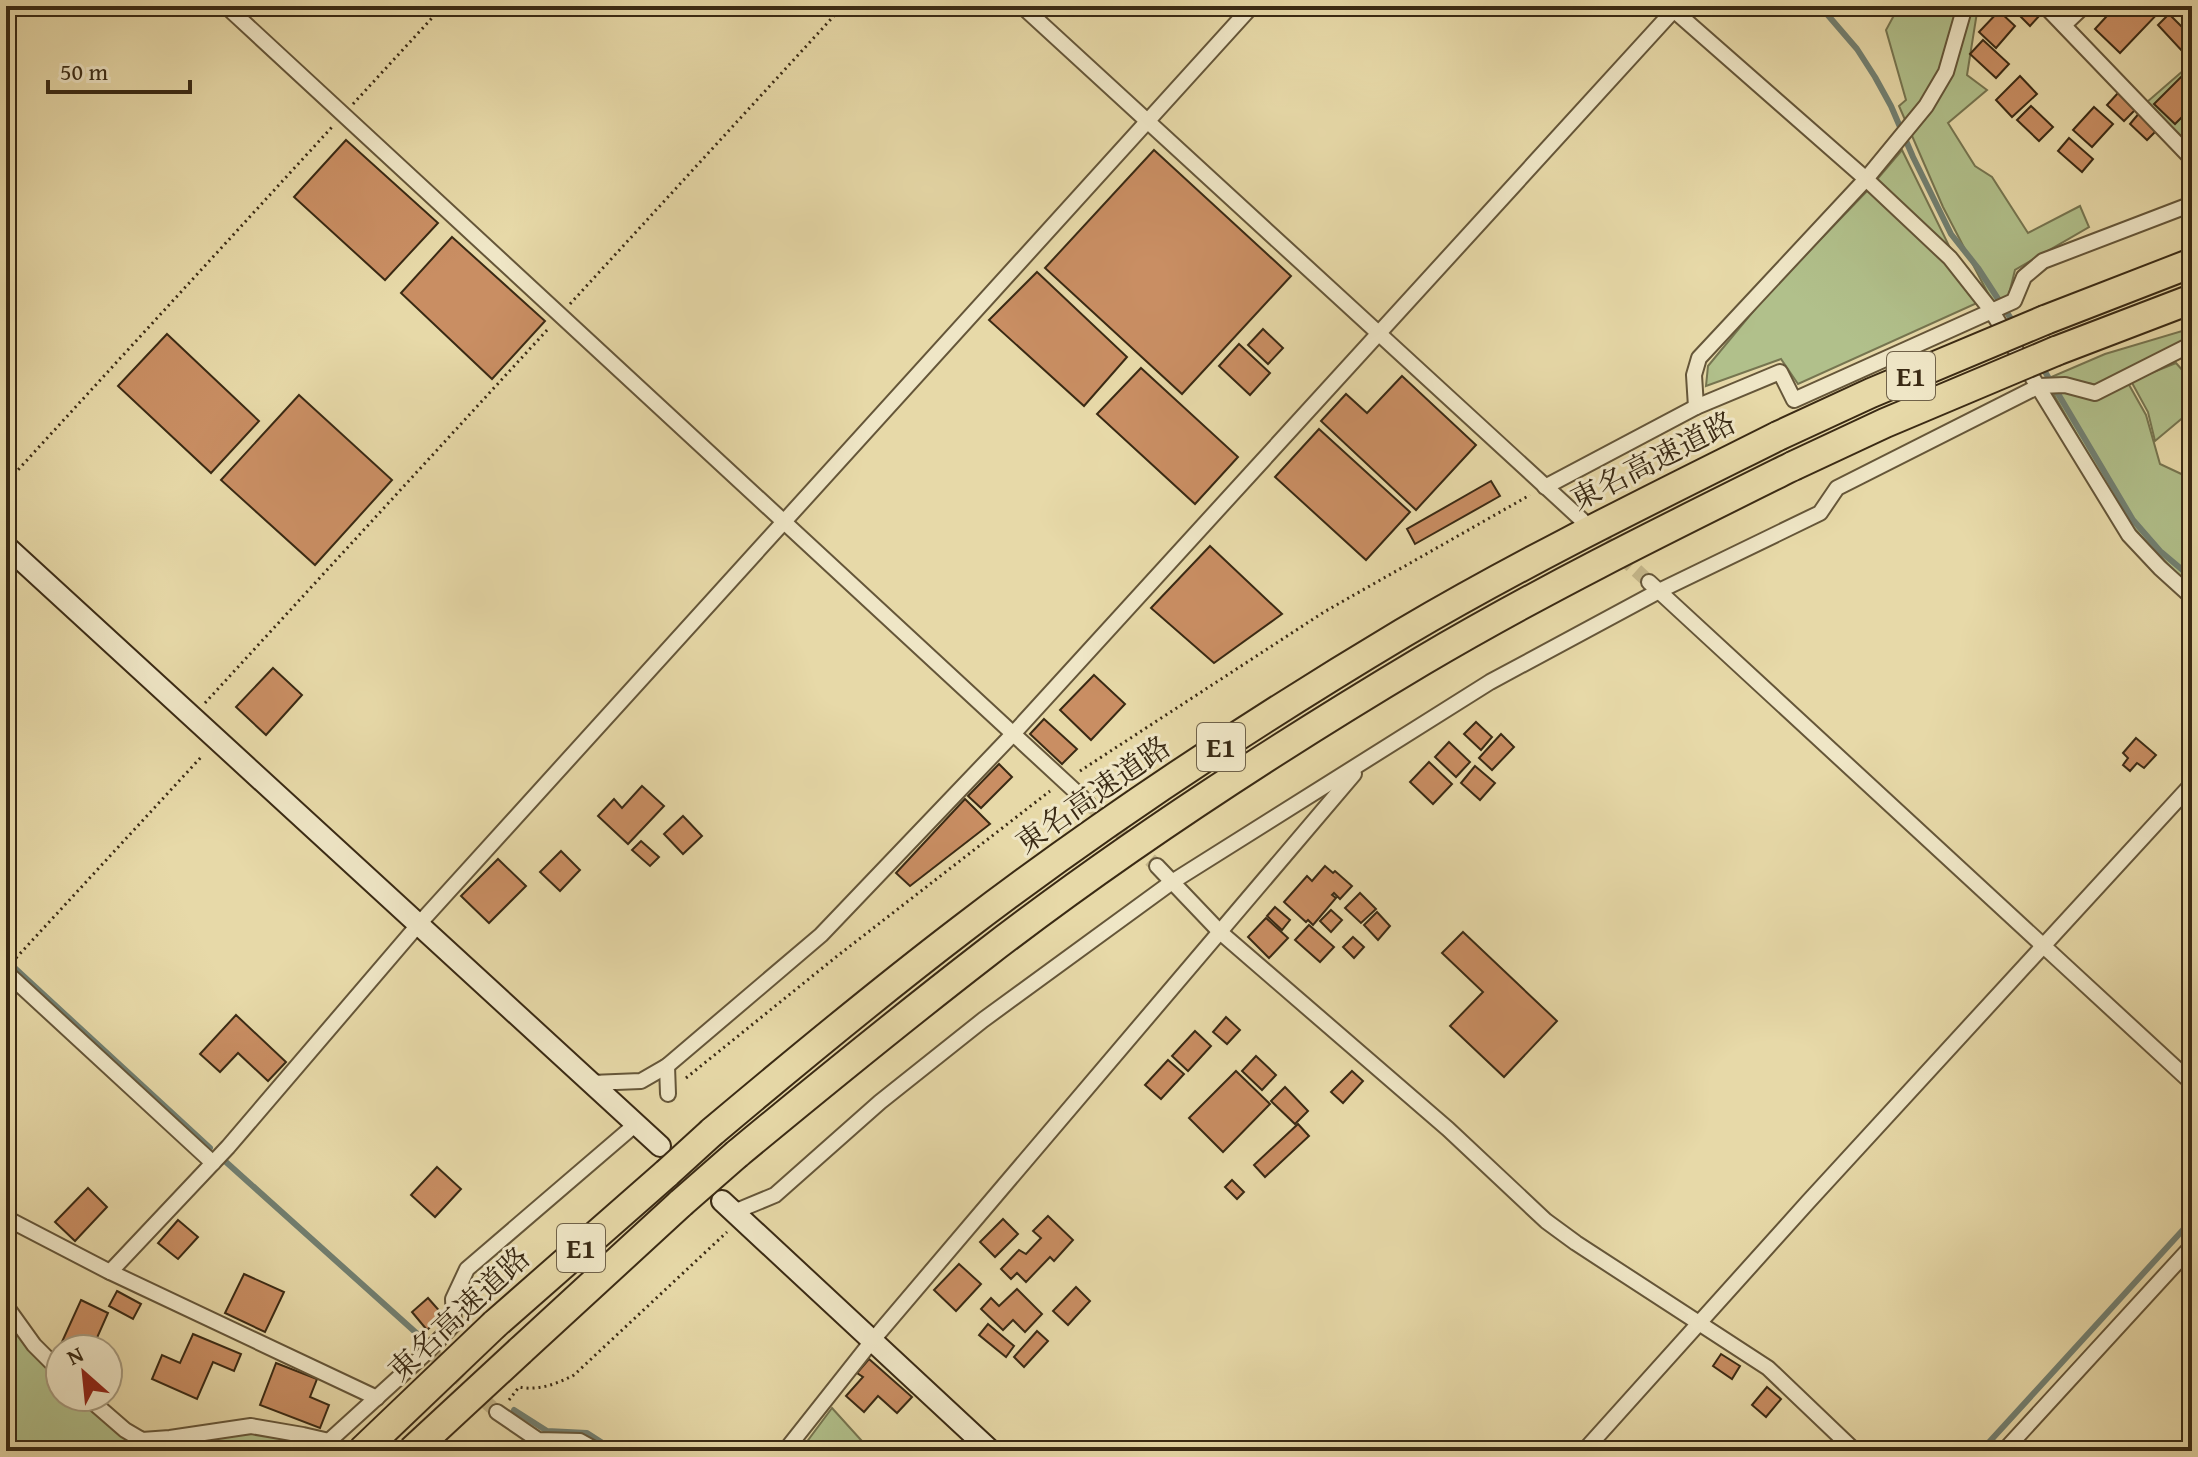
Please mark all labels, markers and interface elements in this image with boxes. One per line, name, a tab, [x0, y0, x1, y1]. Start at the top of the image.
scale bar	[48, 44, 190, 94]
text: 50 m	[60, 54, 108, 89]
road number: E1	[1887, 352, 1935, 400]
street label: 東名高速道路	[1562, 400, 1743, 521]
road number: E1	[1197, 723, 1245, 771]
street label: 東名高速道路	[1006, 725, 1179, 864]
road number: E1	[557, 1224, 605, 1272]
street label: 東名高速道路	[377, 1236, 539, 1391]
north arrow	[44, 1333, 124, 1413]
text: N	[61, 1337, 89, 1373]

